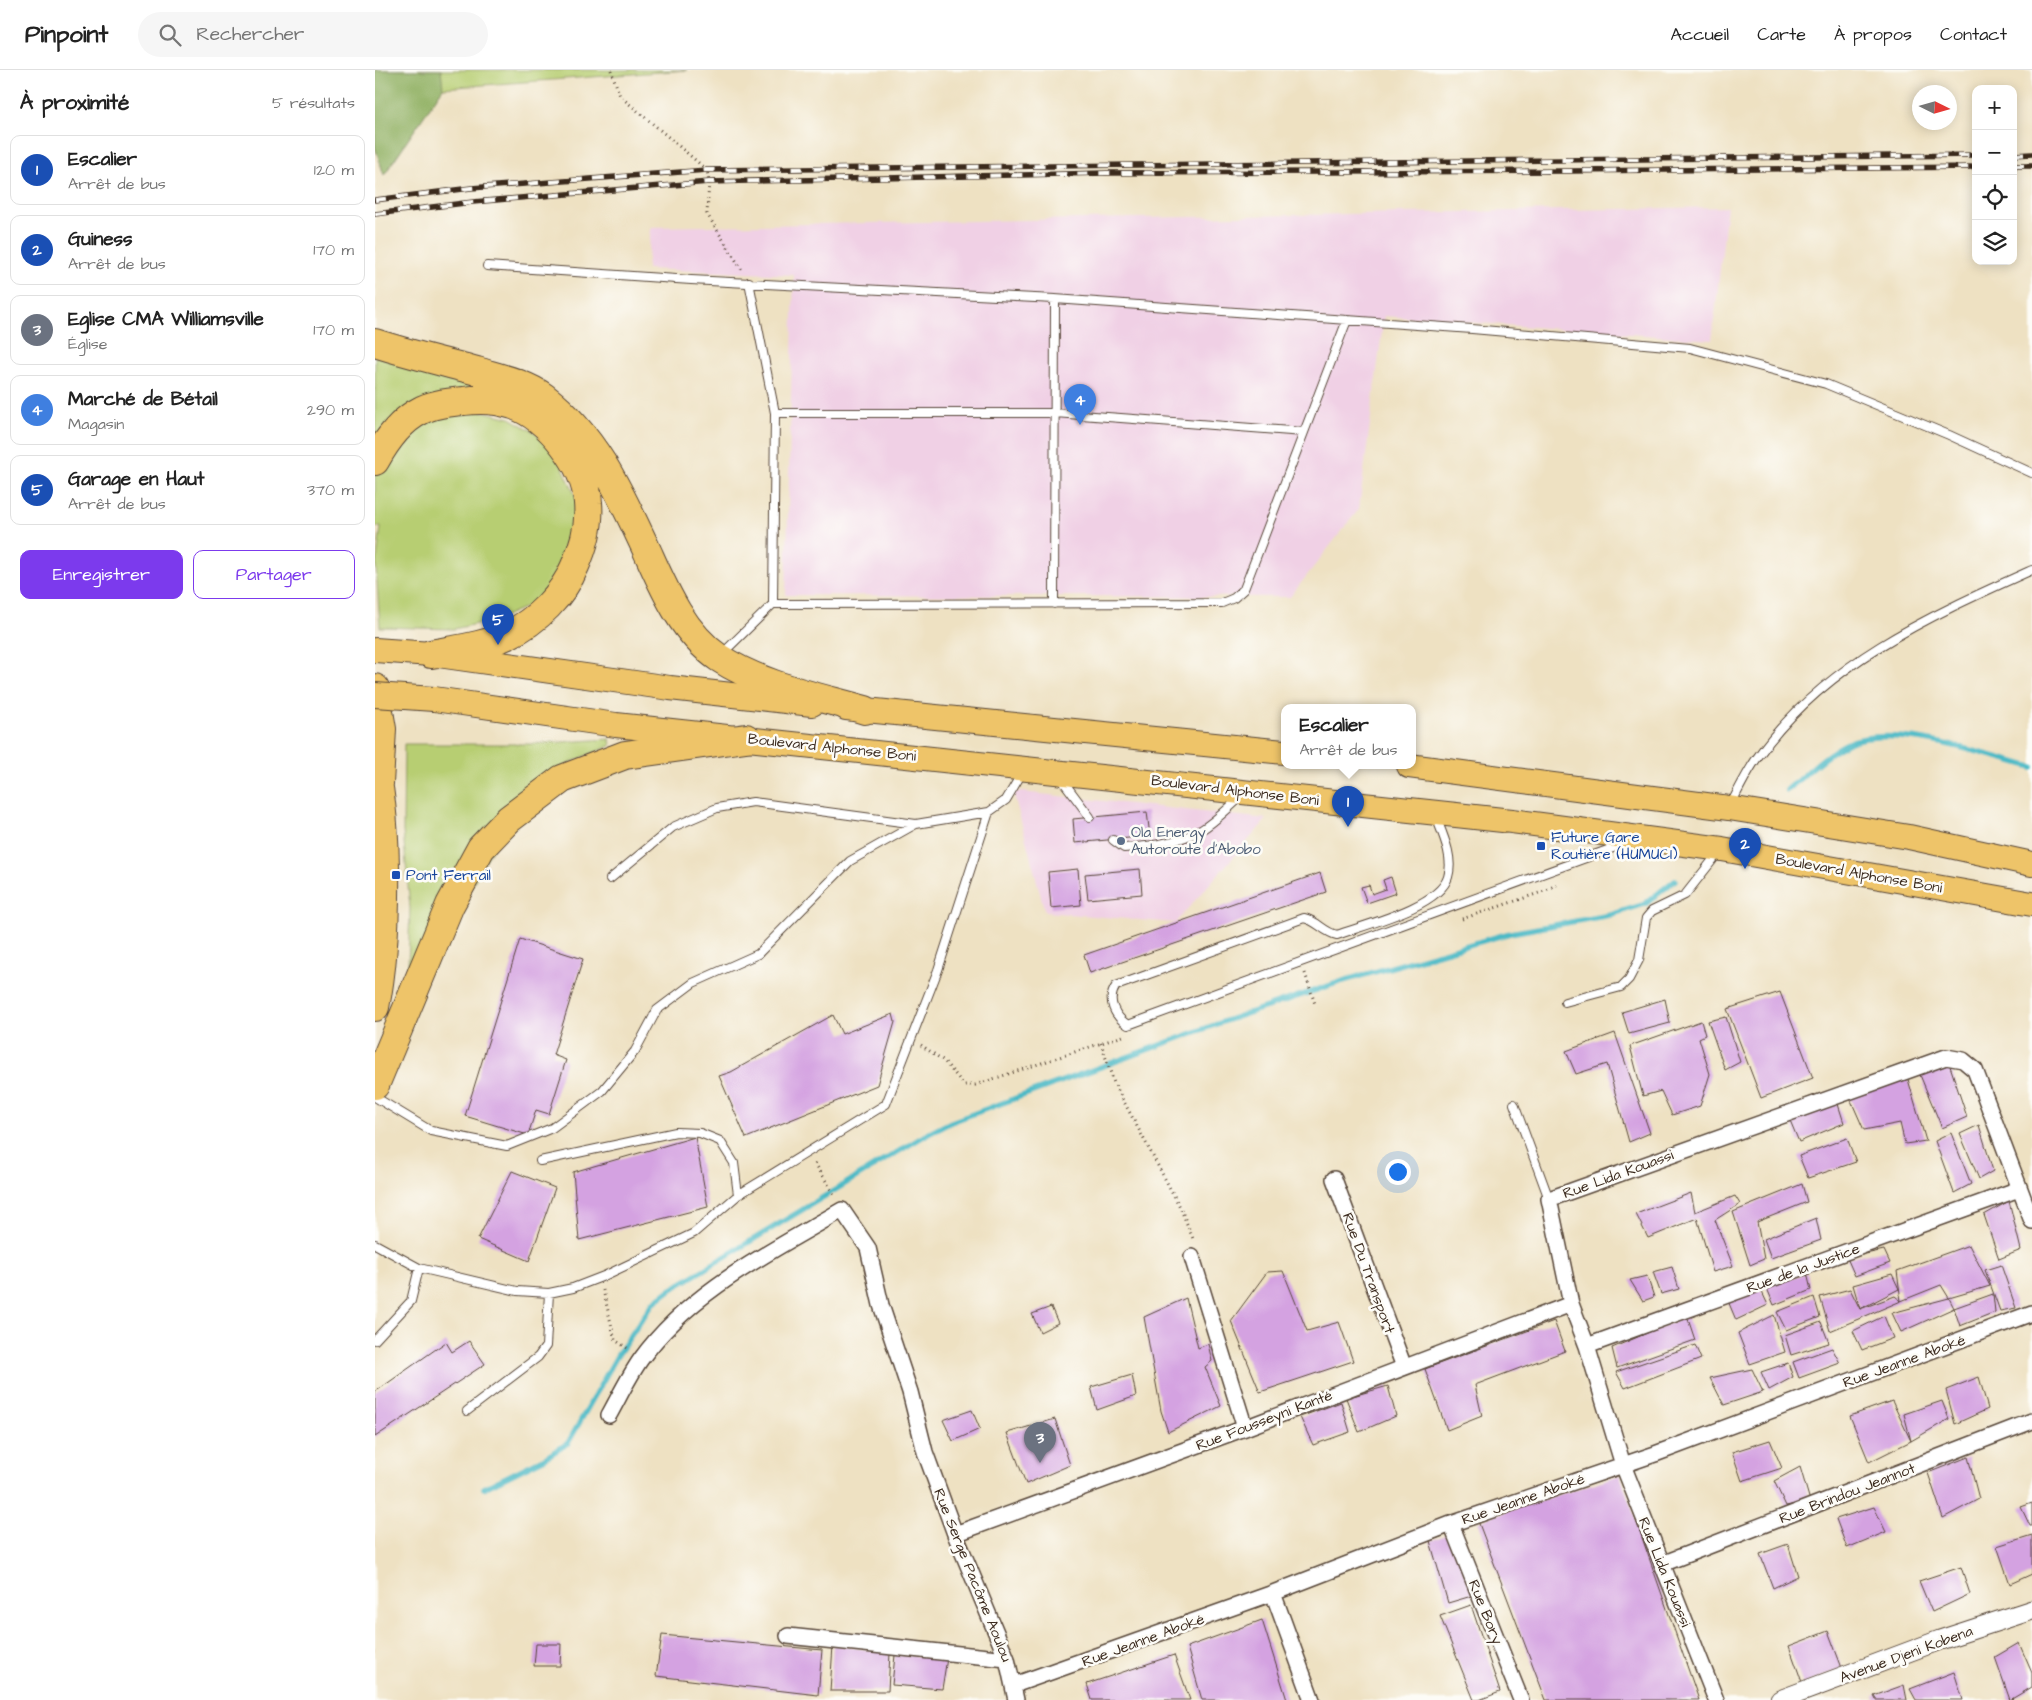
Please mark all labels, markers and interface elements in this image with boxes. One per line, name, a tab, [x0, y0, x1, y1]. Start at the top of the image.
search box	[138, 12, 488, 57]
text: Pinpoint	[25, 18, 108, 52]
icon: search	[156, 21, 184, 49]
text: Rechercher	[196, 21, 304, 48]
text: Accueil	[1670, 22, 1729, 47]
text: Carte	[1757, 22, 1806, 47]
text: À propos	[1834, 22, 1912, 47]
text: Contact	[1940, 22, 2007, 47]
north arrow	[1912, 85, 1957, 130]
map controls	[1972, 85, 2017, 265]
button: +	[1972, 85, 2017, 130]
text: À proximité	[20, 88, 129, 117]
text: 5 résultats	[272, 92, 355, 114]
button: −	[1972, 130, 2017, 175]
text: Escalier	[68, 146, 137, 173]
text: 1	[36, 159, 38, 181]
text: 120 m	[314, 159, 354, 181]
text: Arrêt de bus	[68, 173, 166, 195]
button: locate	[1972, 175, 2017, 220]
button: layers	[1972, 220, 2017, 265]
text: Guiness	[68, 226, 133, 253]
text: 2	[32, 239, 42, 261]
text: 170 m	[313, 239, 354, 261]
text: Arrêt de bus	[68, 253, 166, 275]
text: Eglise CMA Williamsville	[68, 306, 264, 333]
text: 3	[33, 319, 41, 341]
text: 170 m	[313, 319, 354, 341]
text: Église	[68, 333, 107, 355]
pin: 4	[1064, 384, 1096, 425]
text: Marché de Bétail	[68, 386, 218, 413]
text: 4	[32, 399, 42, 421]
text: 290 m	[307, 399, 354, 421]
text: Magasin	[68, 413, 124, 435]
text: Garage en Haut	[68, 466, 205, 493]
text: 5	[31, 479, 43, 501]
text: 370 m	[307, 479, 354, 501]
text: Arrêt de bus	[68, 493, 166, 515]
button: Enregistrer	[20, 550, 183, 599]
button: Partager	[193, 550, 355, 599]
pin: 5	[482, 604, 514, 645]
popup	[1281, 704, 1416, 769]
text: Escalier	[1300, 712, 1369, 739]
street label: Boulevard Alphonse Boni	[747, 728, 918, 767]
text: Arrêt de bus	[1300, 739, 1397, 761]
street label: Boulevard Alphonse Boni	[1150, 770, 1321, 811]
pin: 1	[1332, 786, 1364, 827]
place label: Ola Energy Autoroute d’Abobo	[1131, 822, 1261, 860]
place label: Future Gare Routière (HUMUCI)	[1551, 827, 1678, 865]
pin: 2	[1729, 828, 1761, 869]
marker: Ola Energy Autoroute d’Abobo	[1115, 835, 1127, 847]
marker: Future Gare Routière (HUMUCI)	[1535, 840, 1547, 852]
street label: Boulevard Alphonse Boni	[1774, 848, 1945, 899]
place label: Pont Ferrail	[406, 865, 491, 886]
marker: Pont Ferrail	[390, 869, 402, 881]
street label: Rue Lida Kouassi	[1560, 1144, 1677, 1204]
your location	[1385, 1159, 1411, 1185]
street label: Rue Du Transport	[1337, 1210, 1400, 1337]
street label: Rue de la Justice	[1744, 1238, 1863, 1299]
street label: Rue Jeanne Aboké	[1840, 1330, 1968, 1393]
street label: Rue Fousseyni Kanté	[1193, 1385, 1336, 1457]
pin: 3	[1024, 1422, 1056, 1463]
street label: Rue Brindou Jeannot	[1776, 1458, 1918, 1529]
street label: Rue Jeanne Aboké	[1459, 1469, 1588, 1530]
street label: Rue Serge Pacôme Aoulou	[927, 1485, 1017, 1666]
street label: Rue Lida Kouassi	[1633, 1514, 1696, 1631]
street label: Rue Bory	[1462, 1577, 1508, 1648]
street label: Rue Jeanne Aboké	[1079, 1609, 1207, 1672]
street label: Avenue Djeni Kobena	[1837, 1620, 1976, 1688]

